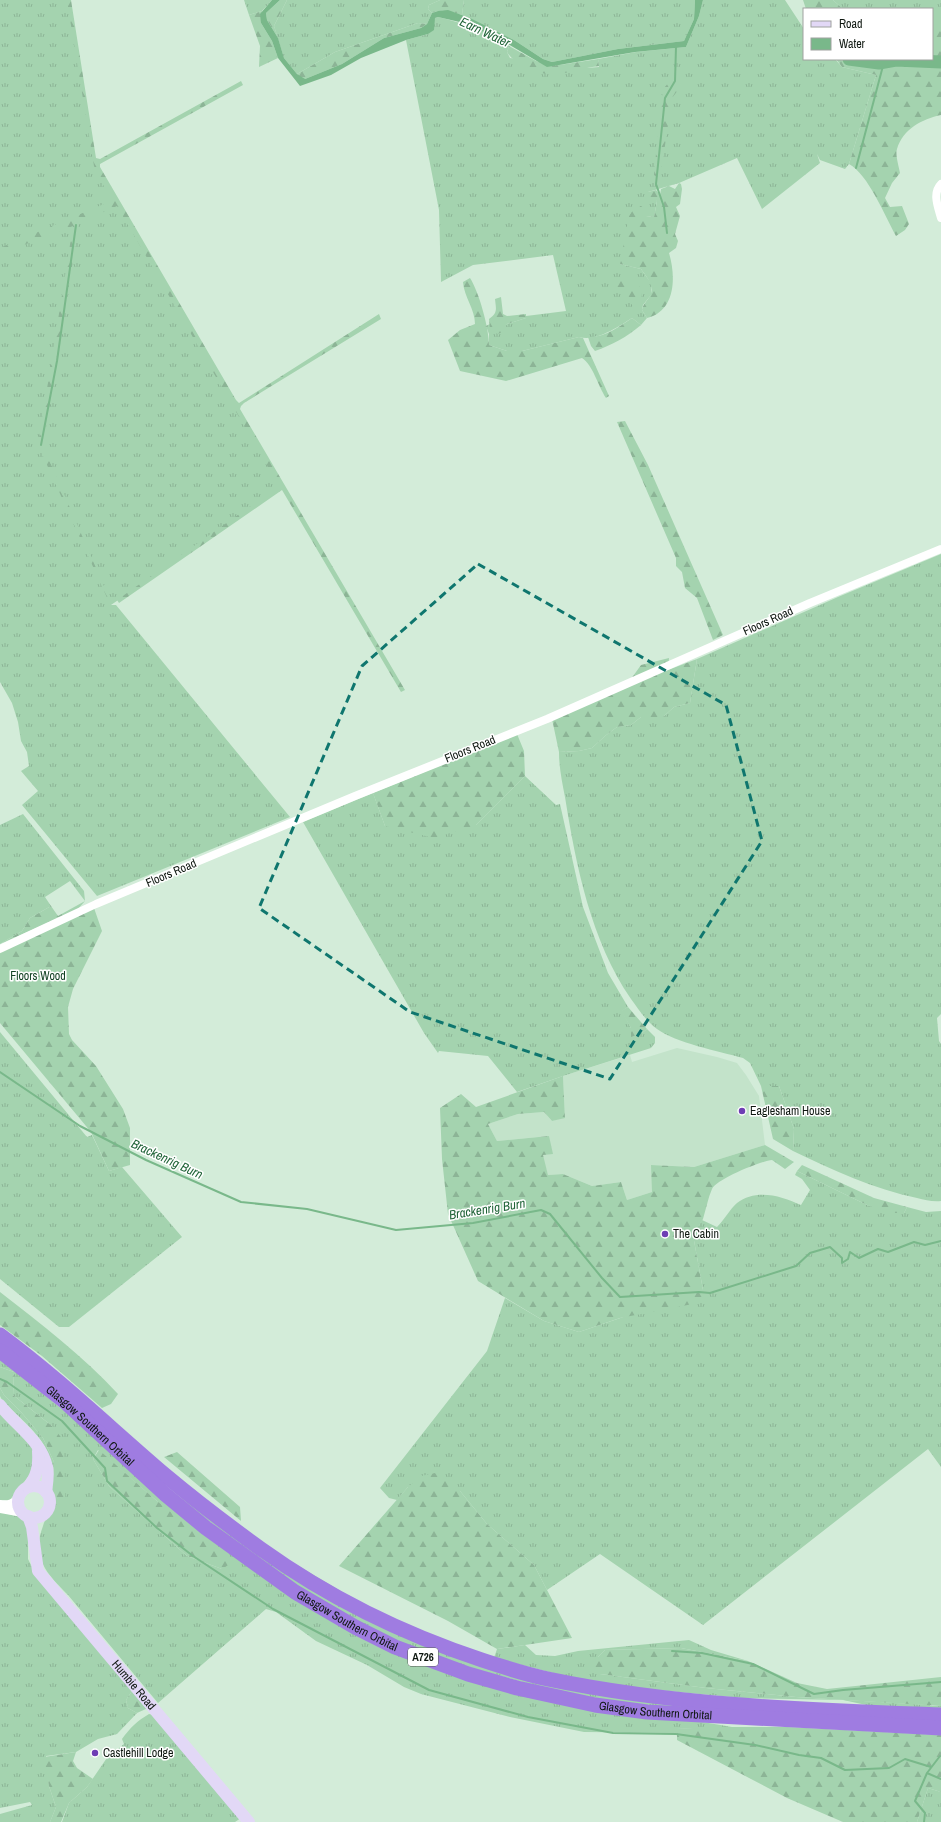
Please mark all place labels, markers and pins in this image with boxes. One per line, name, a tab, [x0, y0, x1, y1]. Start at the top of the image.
place label: Eaglesham House	[750, 1103, 830, 1119]
marker: Eaglesham House	[737, 1106, 747, 1116]
place label: The Cabin	[673, 1226, 719, 1242]
marker: The Cabin	[660, 1229, 670, 1239]
place label: Castlehill Lodge	[103, 1745, 174, 1761]
marker: Castlehill Lodge	[90, 1748, 100, 1758]

